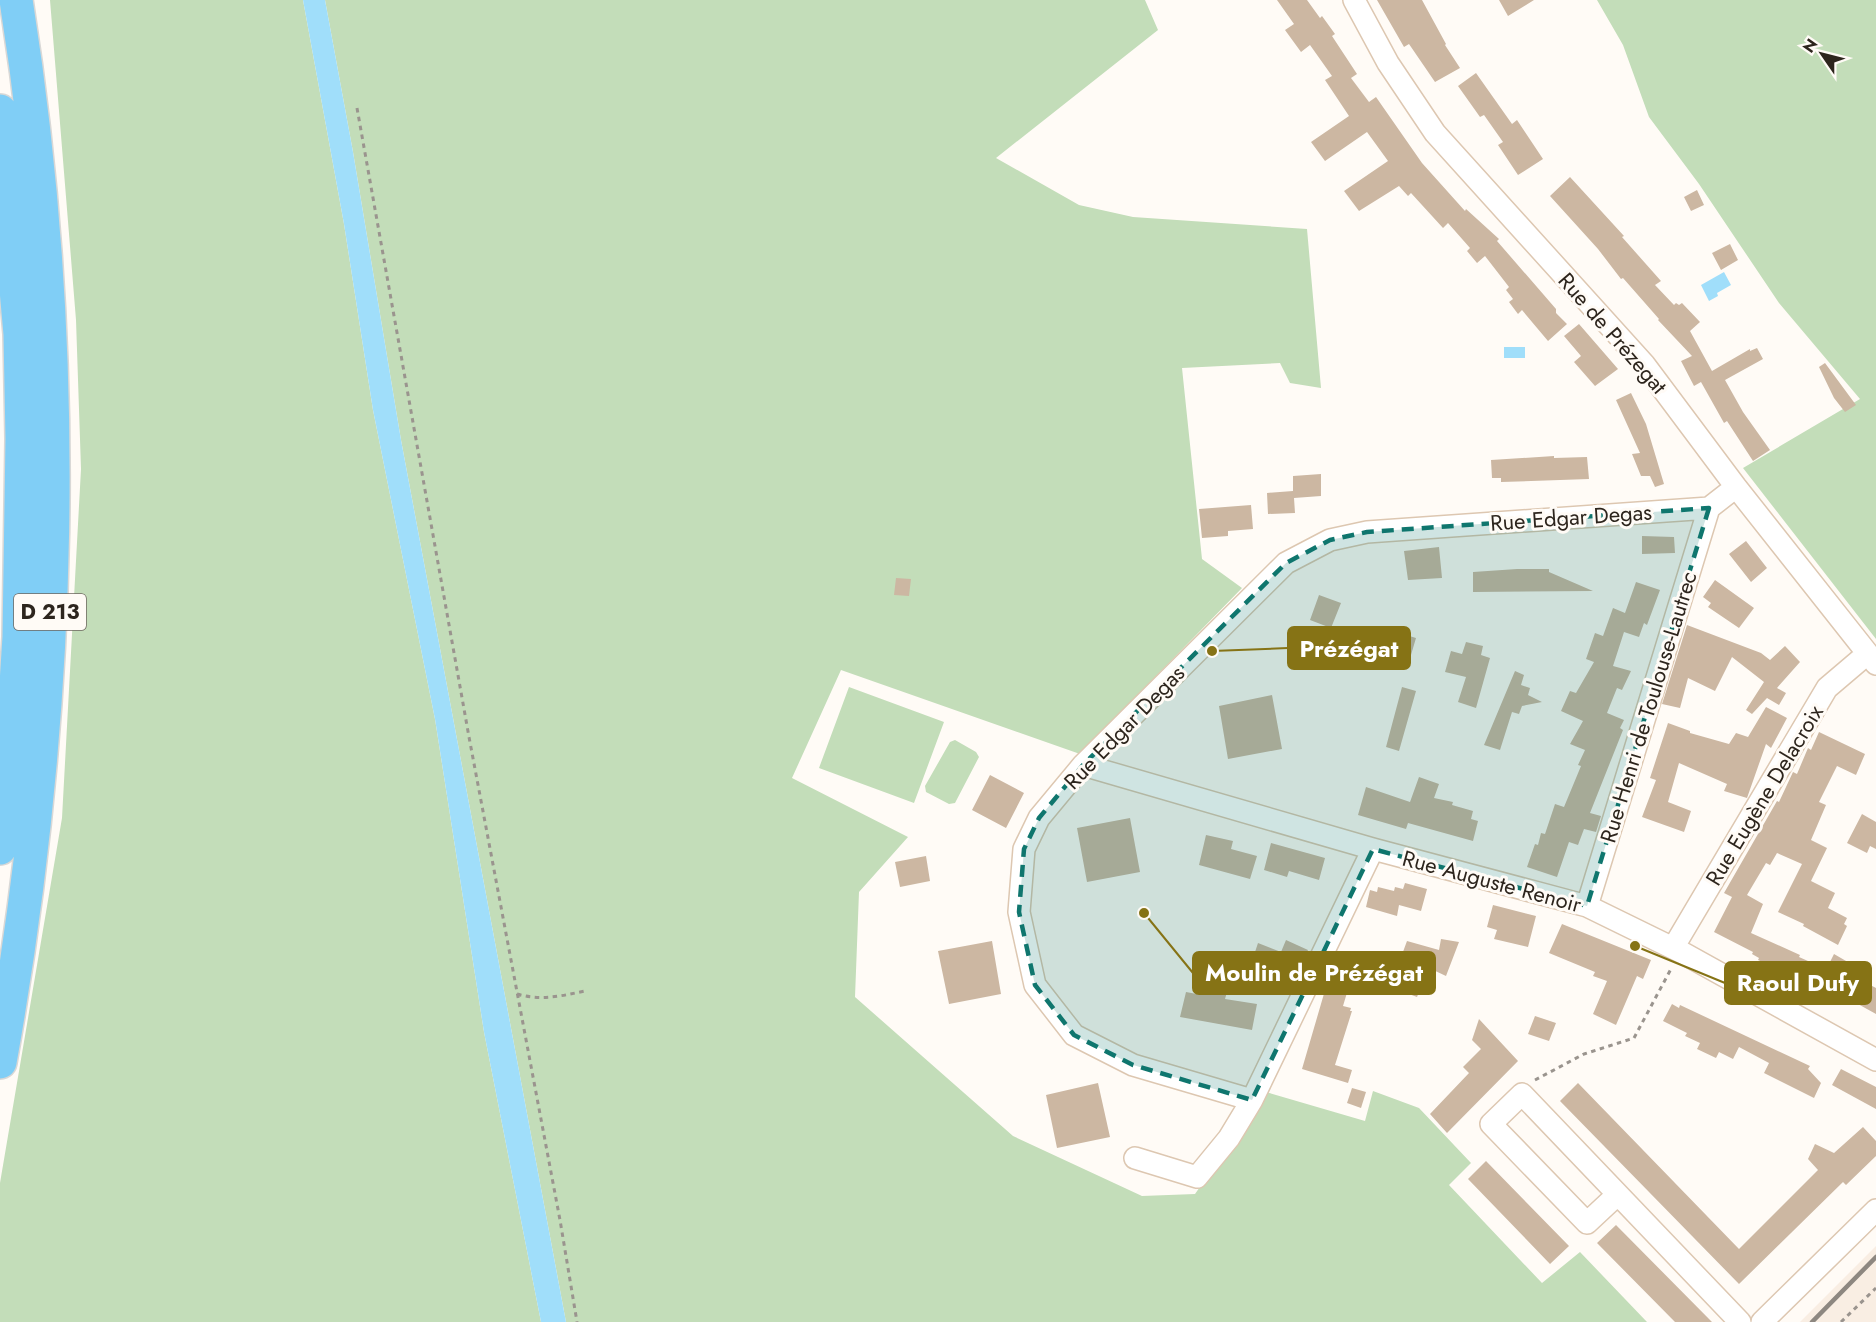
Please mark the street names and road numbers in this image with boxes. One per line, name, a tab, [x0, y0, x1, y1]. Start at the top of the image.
street label: Rue de Prézegat	[1551, 265, 1675, 401]
street label: Rue Edgar Degas	[1489, 495, 1653, 539]
street label: Rue Henri de Toulouse-Lautrec	[1591, 567, 1705, 847]
road number: D 213	[14, 594, 86, 630]
street label: Rue Edgar Degas	[1056, 658, 1192, 796]
street label: Rue Eugène Delacroix	[1697, 698, 1831, 891]
street label: Rue Auguste Renoir	[1399, 842, 1585, 920]

